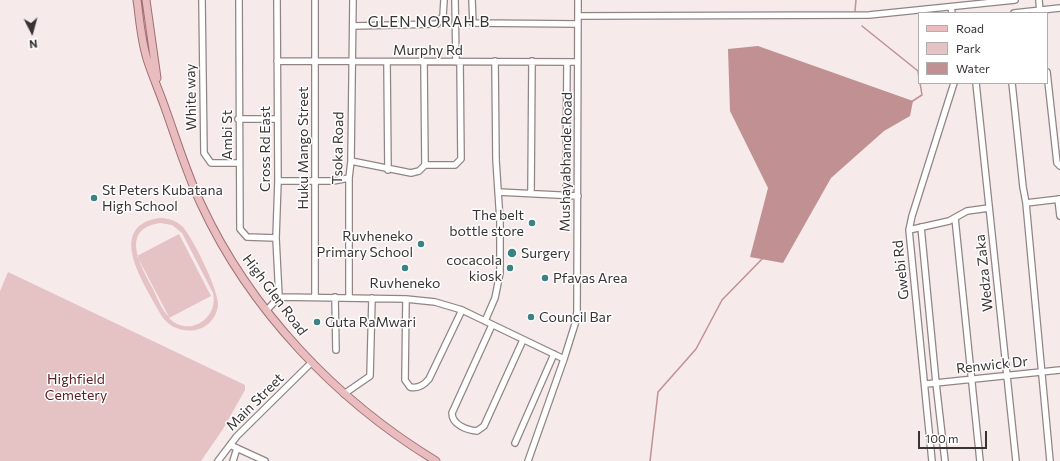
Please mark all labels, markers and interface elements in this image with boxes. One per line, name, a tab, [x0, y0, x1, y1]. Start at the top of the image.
north arrow	[12, 12, 52, 52]
legend	[918, 12, 1048, 84]
district label: GLEN NORAH B	[368, 13, 490, 31]
text: Road	[956, 21, 984, 35]
text: N	[29, 38, 38, 51]
text: Park	[956, 41, 981, 55]
street label: Murphy Rd	[393, 42, 463, 58]
text: Water	[956, 61, 990, 75]
street label: White way	[182, 63, 200, 131]
street label: Huku Mango Street	[295, 86, 311, 210]
street label: Mushayabhande Road	[556, 92, 576, 232]
street label: Cross Rd East	[257, 106, 273, 192]
street label: Ambi St	[219, 110, 235, 160]
street label: Tsoka Road	[329, 111, 347, 185]
place label: St Peters Kubatana High School	[102, 182, 223, 214]
marker: St Peters Kubatana High School	[89, 193, 99, 203]
place label: The belt bottle store	[449, 207, 524, 240]
marker: The belt bottle store	[527, 218, 537, 228]
place label: Ruvheneko Primary School	[317, 228, 413, 260]
street label: Wedza Zaka	[972, 234, 996, 312]
marker: Ruvheneko Primary School	[416, 239, 426, 249]
street label: Gwebi Rd	[890, 239, 912, 301]
place label: Surgery	[521, 245, 570, 261]
marker: Surgery	[506, 247, 518, 259]
street label: High Glen Road	[239, 251, 311, 339]
place label: cocacola kiosk	[446, 252, 502, 284]
marker: Ruvheneko	[400, 263, 410, 273]
marker: cocacola kiosk	[505, 263, 515, 273]
place label: Pfavas Area	[553, 270, 627, 286]
marker: Pfavas Area	[540, 273, 550, 283]
place label: Ruvheneko	[370, 275, 440, 291]
place label: Council Bar	[539, 309, 612, 325]
marker: Council Bar	[526, 312, 536, 322]
place label: Guta RaMwari	[325, 314, 416, 330]
marker: Guta RaMwari	[312, 317, 322, 327]
street label: Renwick Dr	[955, 353, 1029, 377]
street label: Main Street	[223, 370, 287, 434]
park label: Highfield Cemetery	[45, 371, 107, 404]
scale bar	[920, 423, 989, 449]
text: 100 m	[925, 431, 959, 445]

